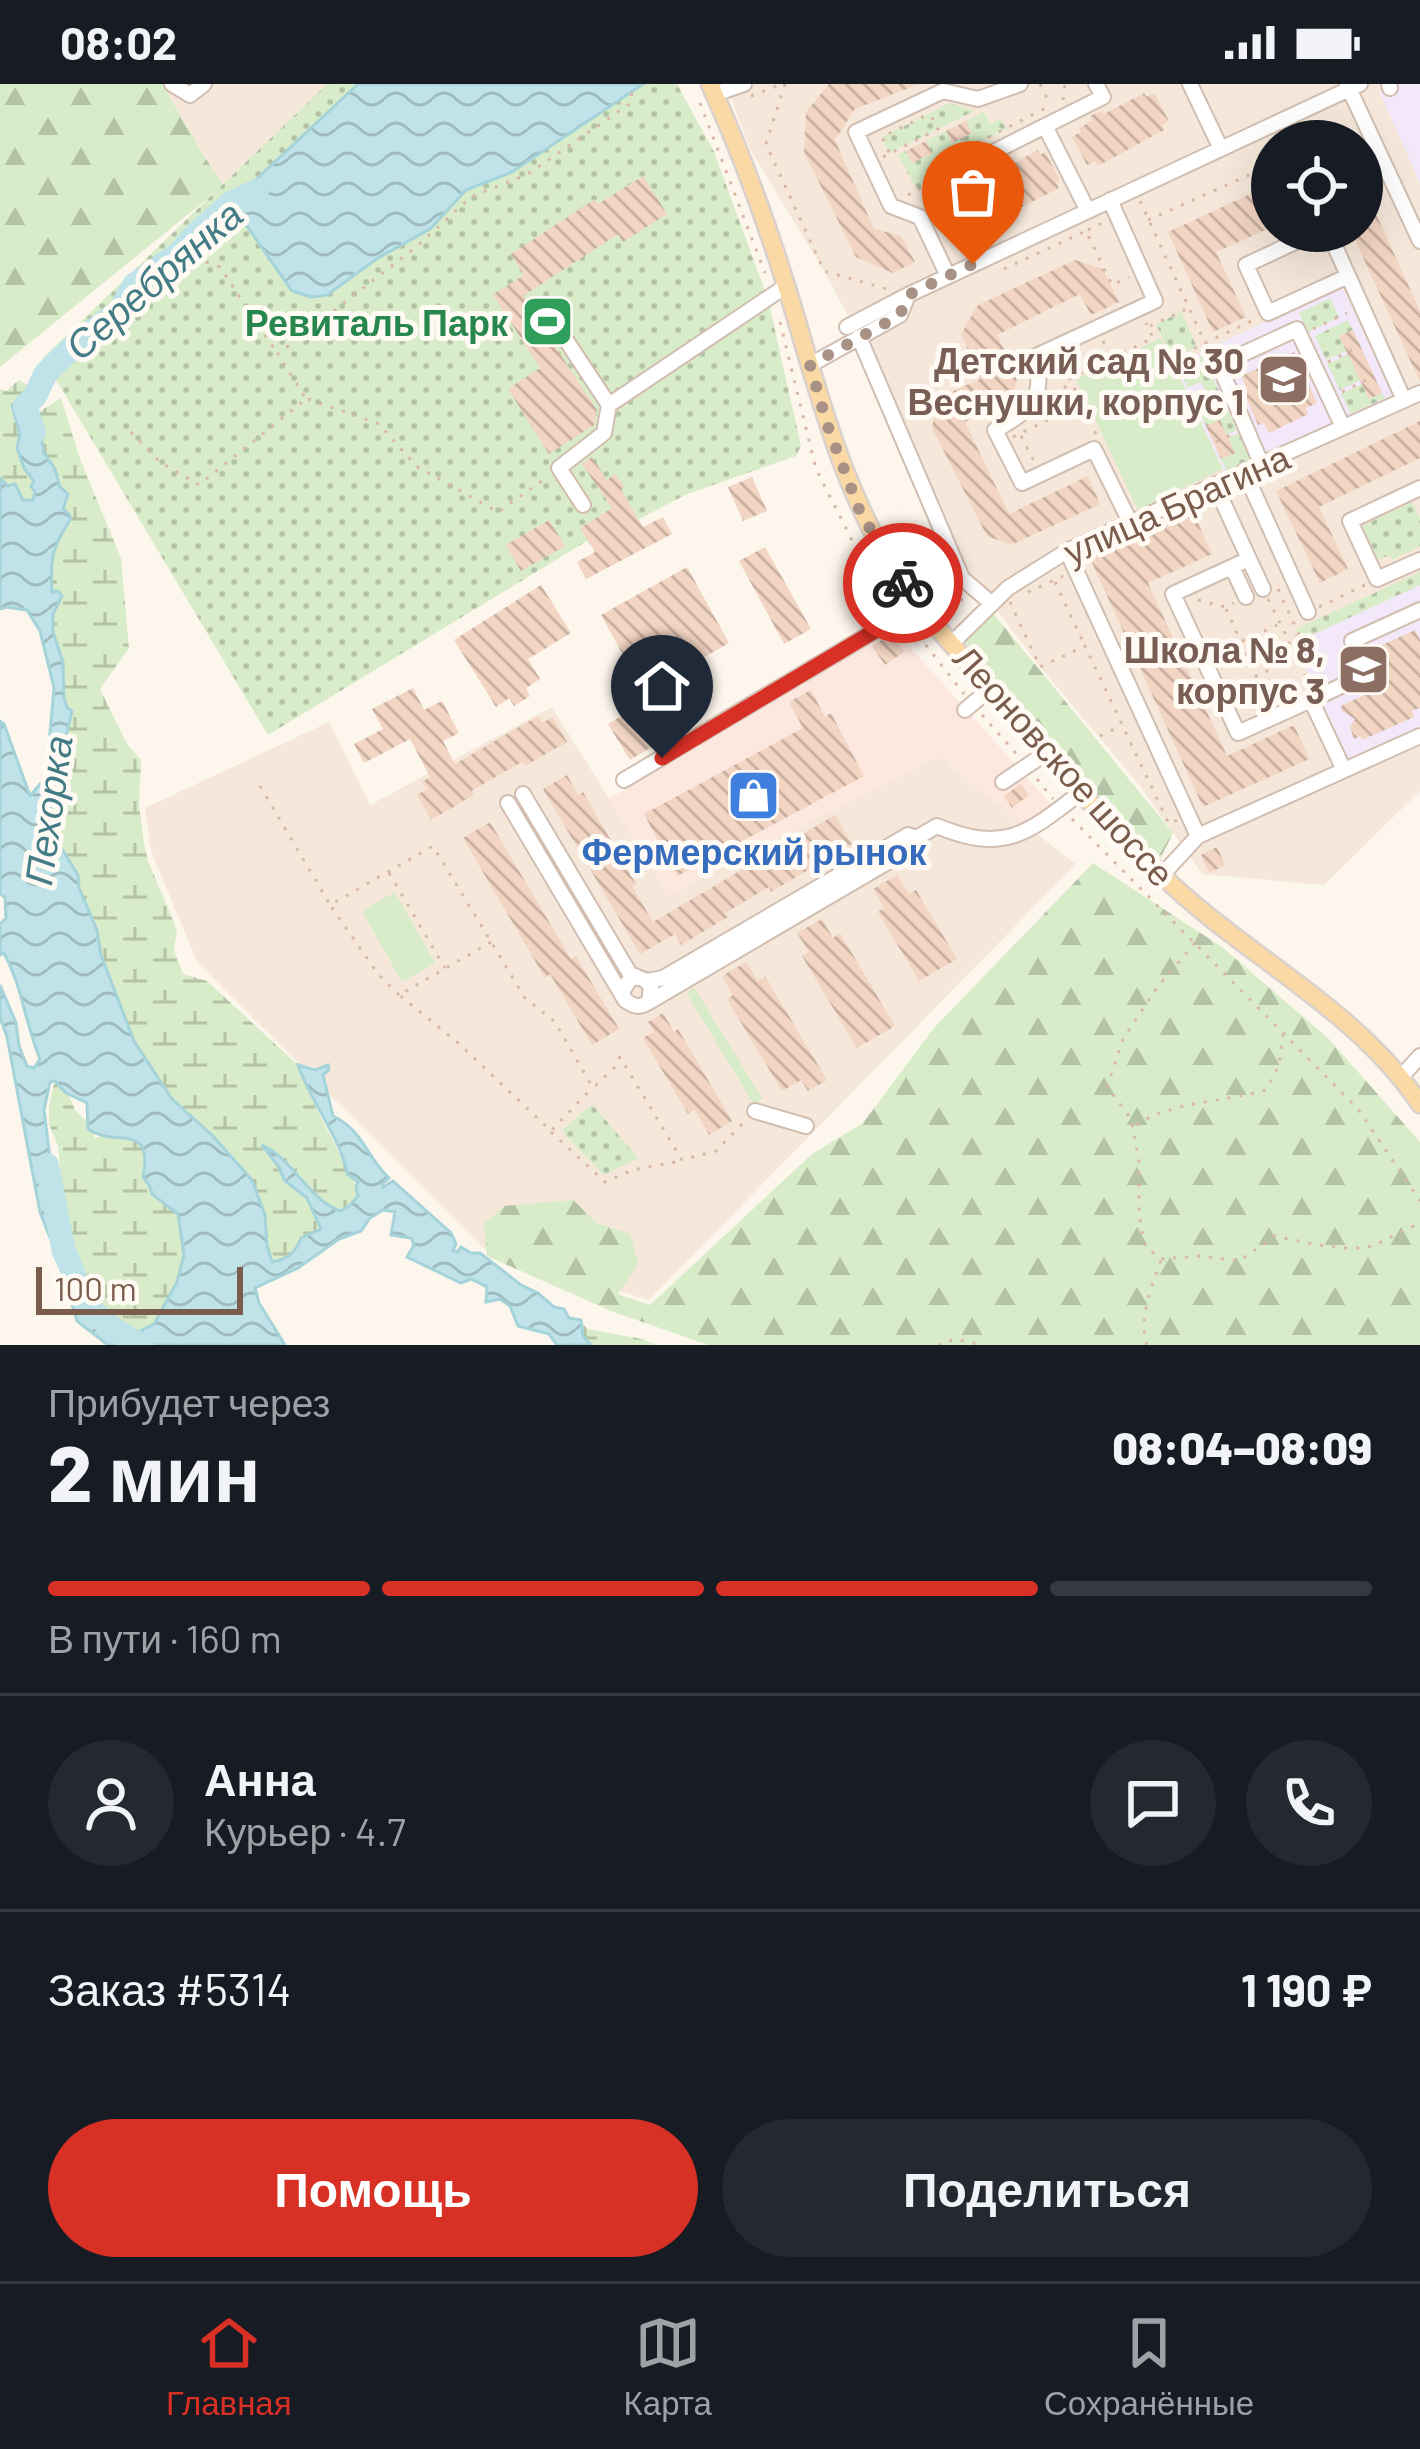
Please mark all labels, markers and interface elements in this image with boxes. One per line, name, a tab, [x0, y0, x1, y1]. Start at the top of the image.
text: 08:02	[60, 15, 177, 69]
map controls	[1251, 120, 1383, 252]
button: locate	[1251, 120, 1383, 252]
pin	[922, 141, 1024, 264]
icon: bag	[940, 159, 1006, 225]
water label: Серебрянка	[55, 189, 251, 369]
sports icon: Ревиталь Парк	[519, 293, 575, 349]
place label: Ревиталь Парк	[245, 300, 509, 344]
place label: Детский сад № 30 Веснушки, корпус 1	[907, 338, 1244, 423]
school or university icon: Детский сад № 30 Веснушки, корпус 1	[1255, 352, 1311, 408]
street label: улица Брагина	[1056, 434, 1297, 573]
courier	[843, 523, 963, 643]
icon: bike	[870, 550, 936, 616]
place label: Школа № 8, корпус 3	[1124, 627, 1325, 712]
pin	[611, 635, 713, 758]
street label: Леоновское шоссе	[946, 636, 1184, 894]
school or university icon: Школа № 8, корпус 3	[1336, 641, 1392, 697]
icon: home	[629, 653, 695, 719]
water label: Пехорка	[13, 732, 81, 888]
shop icon: Фермерский рынок	[726, 767, 782, 823]
place label: Фермерский рынок	[582, 829, 927, 873]
scale bar	[36, 1261, 243, 1314]
text: 100 m	[54, 1268, 137, 1308]
text: Прибудет через	[48, 1378, 330, 1425]
text: 08:04–08:09	[1112, 1420, 1372, 1474]
text: 2 мин	[48, 1424, 261, 1518]
text: В пути · 160 m	[48, 1614, 282, 1661]
button: person	[48, 1740, 174, 1866]
button: chat	[1090, 1740, 1216, 1866]
button: phone	[1246, 1740, 1372, 1866]
text: Анна	[204, 1751, 316, 1805]
text: Курьер · 4.7	[204, 1807, 406, 1854]
text: Заказ #5314	[48, 1961, 291, 2015]
text: 1 190 ₽	[1241, 1962, 1372, 2016]
button: Помощь	[48, 2119, 698, 2257]
button: Поделиться	[722, 2119, 1372, 2257]
tab: Главная	[166, 2310, 292, 2423]
tab: Карта	[624, 2310, 712, 2423]
tab: Сохранённые	[1044, 2310, 1254, 2423]

